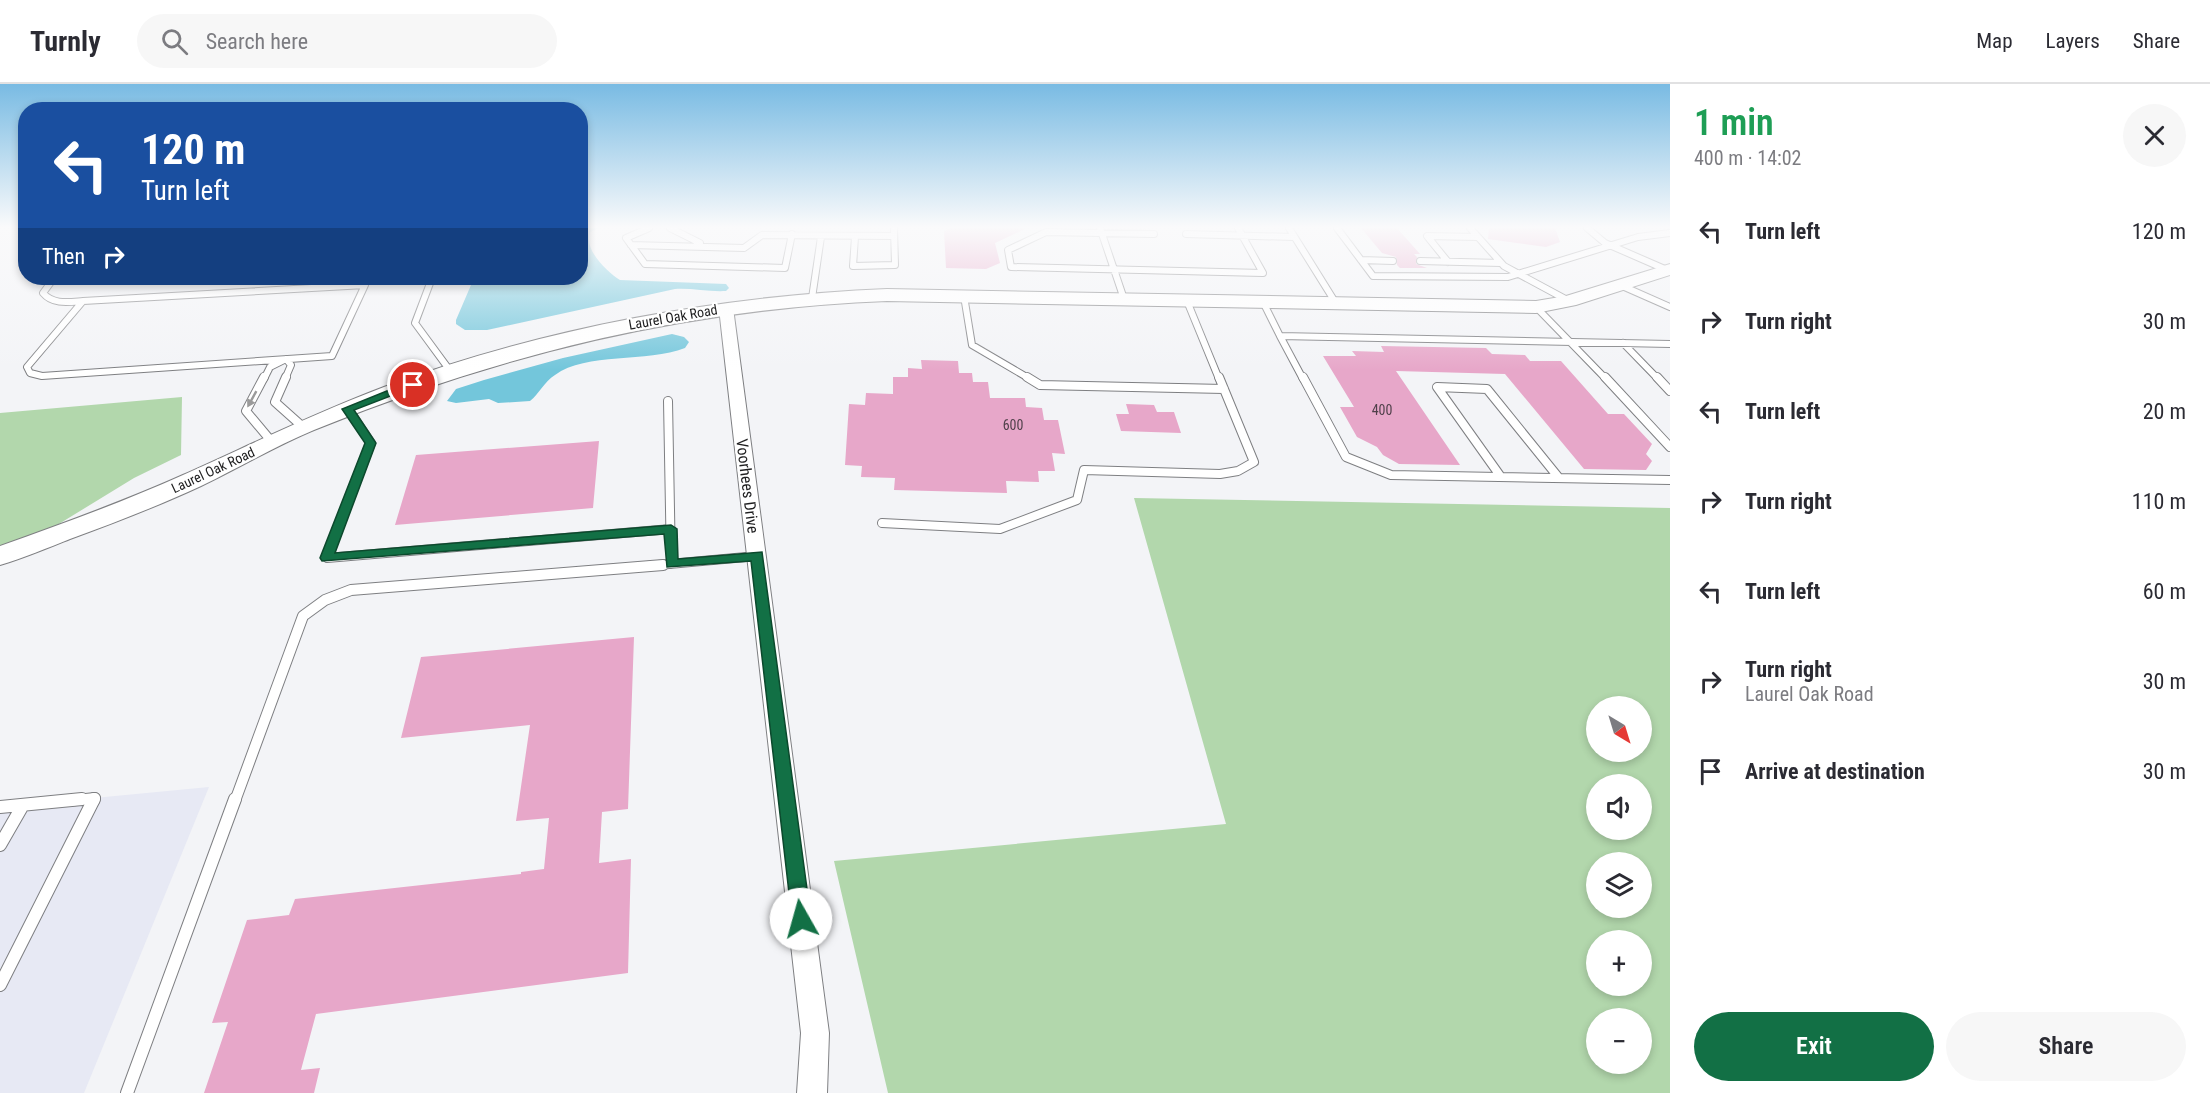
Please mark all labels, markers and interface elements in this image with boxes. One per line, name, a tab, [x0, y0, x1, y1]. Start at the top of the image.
search box	[137, 14, 557, 68]
text: Turnly	[30, 25, 101, 58]
icon: search	[158, 25, 191, 58]
text: Search here	[206, 29, 308, 54]
text: Map	[1976, 29, 2013, 53]
text: Layers	[2046, 29, 2100, 53]
text: Share	[2133, 29, 2180, 53]
text: 1 min	[1694, 102, 1774, 144]
button: close	[2123, 104, 2186, 167]
text: 120 m	[141, 125, 246, 174]
icon: left	[42, 126, 120, 204]
text: 400 m · 14:02	[1694, 146, 1801, 170]
text: Turn left	[141, 175, 230, 207]
icon: left	[1694, 215, 1727, 248]
text: Turn left	[1745, 219, 1820, 244]
text: 120 m	[2132, 219, 2186, 244]
icon: right	[97, 240, 130, 273]
text: Then	[42, 244, 85, 269]
street label: Laurel Oak Road	[627, 301, 719, 333]
icon: right	[1694, 305, 1727, 338]
text: Turn right	[1745, 309, 1832, 334]
text: 30 m	[2143, 309, 2186, 334]
pin	[387, 359, 438, 410]
icon: arrive	[396, 368, 429, 401]
one-way arrow	[247, 391, 257, 408]
icon: left	[1694, 395, 1727, 428]
text: Turn left	[1745, 399, 1820, 424]
text: 20 m	[2143, 399, 2186, 424]
house number: 400	[1372, 402, 1392, 418]
house number: 600	[1003, 417, 1023, 433]
street label: Voorhees Drive	[732, 438, 763, 534]
street label: Laurel Oak Road	[169, 444, 257, 496]
icon: right	[1694, 485, 1727, 518]
text: Turn right	[1745, 489, 1832, 514]
text: 110 m	[2132, 489, 2186, 514]
icon: left	[1694, 575, 1727, 608]
text: Turn left	[1745, 579, 1820, 604]
text: 60 m	[2143, 579, 2186, 604]
text: Turn right	[1745, 657, 1832, 682]
icon: right	[1694, 665, 1727, 698]
text: 30 m	[2143, 669, 2186, 694]
text: Laurel Oak Road	[1745, 682, 1874, 706]
north arrow	[1586, 696, 1652, 762]
map controls	[1586, 696, 1652, 1074]
icon: arrive	[1694, 755, 1727, 788]
text: Arrive at destination	[1745, 759, 1925, 784]
text: 30 m	[2143, 759, 2186, 784]
button: sound	[1586, 774, 1652, 840]
button: layers	[1586, 852, 1652, 918]
position arrow	[769, 887, 833, 951]
button: +	[1586, 930, 1652, 996]
button: −	[1586, 1008, 1652, 1074]
button: Exit	[1694, 1012, 1934, 1081]
button: Share	[1946, 1012, 2186, 1081]

